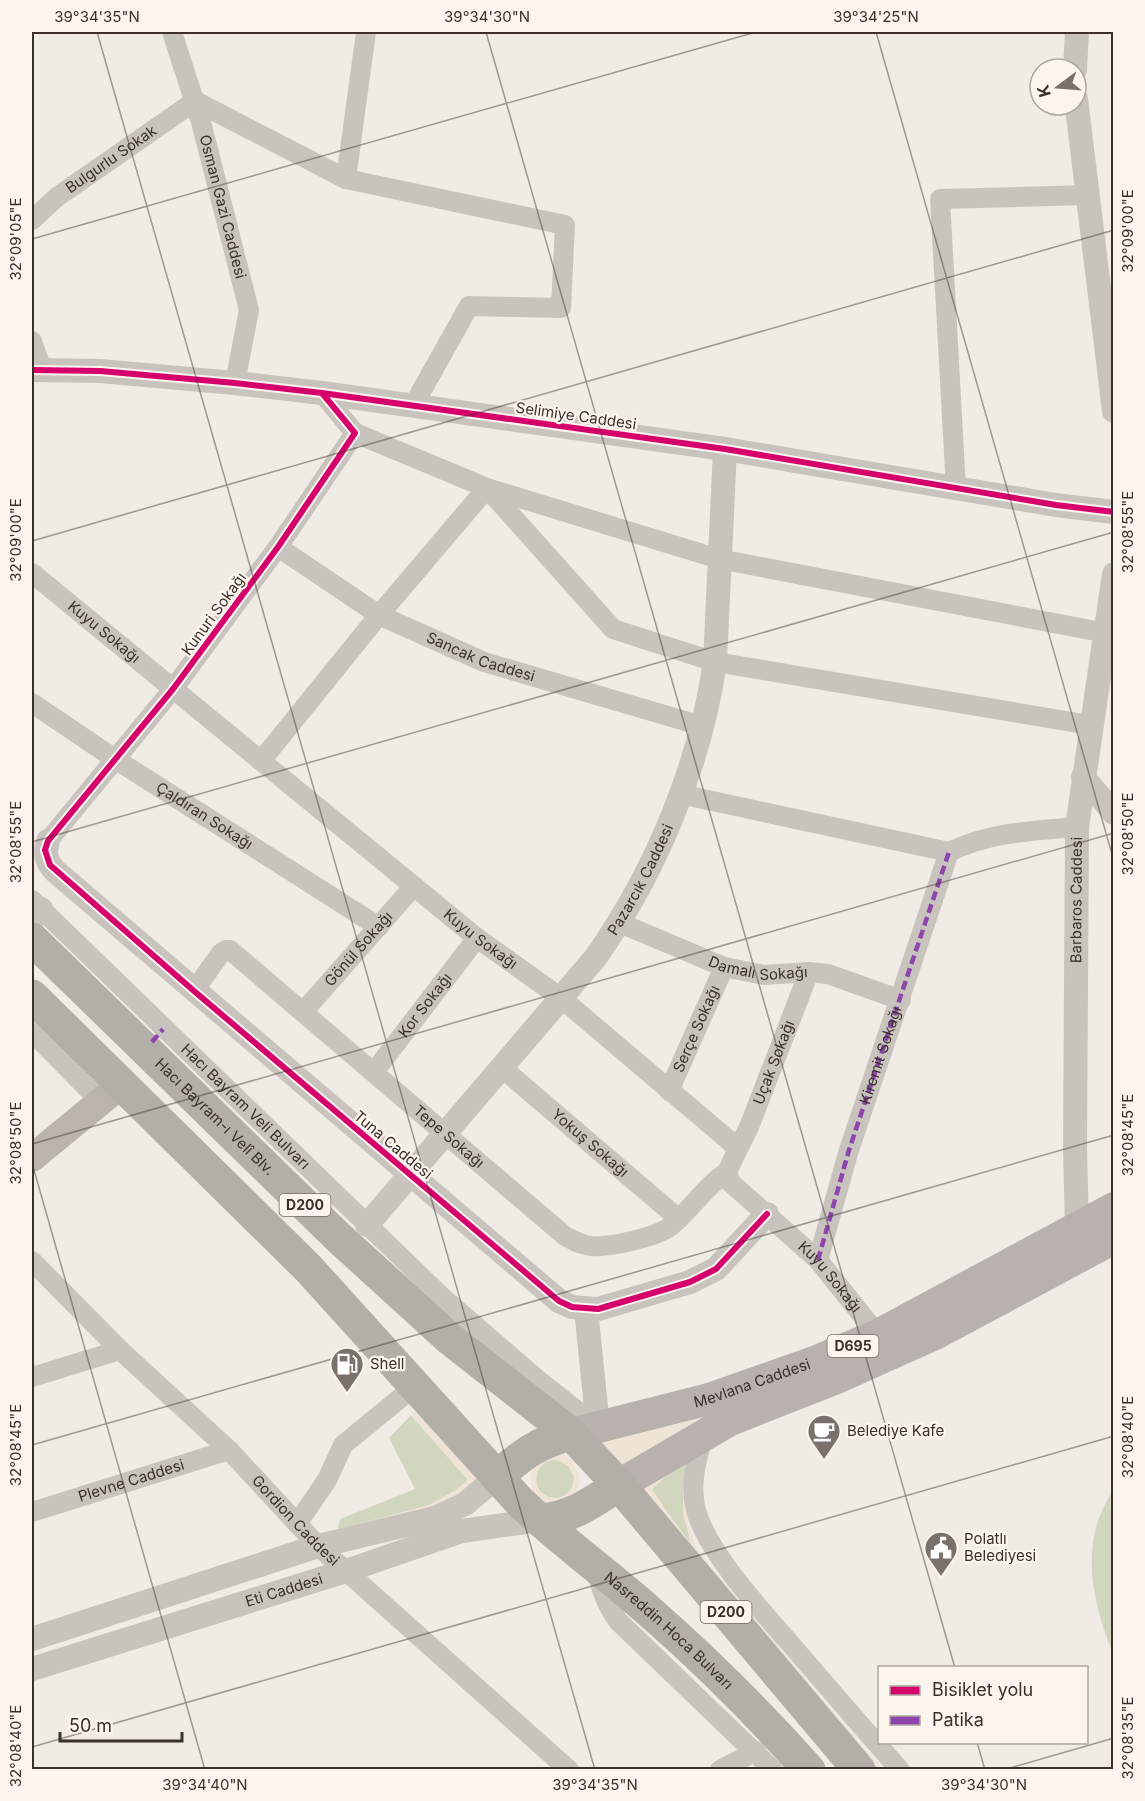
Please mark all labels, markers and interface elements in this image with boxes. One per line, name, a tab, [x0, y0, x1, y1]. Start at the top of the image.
text: 39°34'35"N	[54, 7, 140, 26]
text: 39°34'30"N	[444, 7, 530, 26]
text: 39°34'25"N	[833, 7, 919, 26]
north arrow	[1028, 57, 1088, 117]
text: K	[1032, 82, 1055, 99]
street label: Bulgurlu Sokak	[62, 120, 161, 197]
street label: Osman Gazi Caddesi	[196, 133, 251, 281]
text: 32°09'00"E	[1118, 189, 1137, 273]
text: 32°09'05"E	[6, 197, 25, 281]
street label: Selimiye Caddesi	[515, 398, 638, 433]
text: 32°08'55"E	[1118, 491, 1137, 573]
text: 32°09'00"E	[6, 498, 25, 582]
street label: Kunuri Sokağı	[177, 568, 250, 659]
street label: Kuyu Sokağı	[64, 596, 144, 667]
street label: Sancak Caddesi	[424, 627, 537, 685]
street label: Çaldıran Sokağı	[153, 778, 257, 853]
text: 32°08'50"E	[1118, 792, 1137, 876]
text: 32°08'55"E	[6, 801, 25, 883]
street label: Pazarcık Caddesi	[603, 821, 677, 939]
street label: Barbaros Caddesi	[1066, 837, 1086, 963]
street label: Kuyu Sokağı	[440, 905, 521, 973]
street label: Gönül Sokağı	[320, 907, 396, 990]
street label: Damalı Sokağı	[706, 951, 808, 984]
street label: Kor Sokağı	[394, 969, 456, 1041]
street label: Serçe Sokağı	[668, 982, 724, 1075]
street label: Kiremit Sokağı	[855, 1004, 906, 1107]
street label: Uçak Sokağı	[749, 1017, 798, 1107]
street label: Hacı Bayram Veli Bulvarı	[177, 1039, 314, 1173]
street label: Hacı Bayram-ı Velî Blv.	[151, 1054, 279, 1179]
text: 32°08'45"E	[1118, 1094, 1137, 1176]
text: 32°08'50"E	[6, 1101, 25, 1185]
street label: Tepe Sokağı	[410, 1101, 488, 1172]
street label: Yokuş Sokağı	[548, 1104, 633, 1181]
street label: Tuna Caddesi	[350, 1106, 437, 1183]
road number: D200	[280, 1194, 330, 1216]
street label: Kuyu Sokağı	[794, 1237, 866, 1316]
road number: D695	[828, 1335, 878, 1357]
fuel station icon: Shell	[329, 1346, 365, 1393]
place label: Shell	[370, 1354, 405, 1373]
street label: Mevlana Caddesi	[692, 1354, 813, 1412]
text: 32°08'40"E	[1118, 1396, 1137, 1478]
text: 32°08'45"E	[6, 1404, 25, 1486]
cafe icon: Belediye Kafe	[806, 1413, 842, 1460]
place label: Belediye Kafe	[847, 1421, 944, 1440]
street label: Plevne Caddesi	[76, 1455, 186, 1506]
street label: Gordion Caddesi	[248, 1471, 344, 1570]
place label: Polatlı Belediyesi	[964, 1529, 1036, 1565]
public building icon: Polatlı Belediyesi	[923, 1530, 959, 1577]
street label: Nasreddin Hoca Bulvarı	[601, 1567, 737, 1693]
street label: Eti Caddesi	[243, 1569, 325, 1611]
road number: D200	[700, 1601, 752, 1623]
legend	[878, 1666, 1088, 1744]
text: Bisiklet yolu	[932, 1679, 1033, 1700]
text: 32°08'35"E	[1118, 1697, 1137, 1779]
text: 32°08'40"E	[6, 1705, 25, 1787]
scale bar	[60, 1705, 182, 1743]
text: Patika	[932, 1709, 984, 1730]
text: 50 m	[69, 1715, 112, 1736]
text: 39°34'40"N	[162, 1775, 248, 1794]
text: 39°34'35"N	[552, 1775, 638, 1794]
text: 39°34'30"N	[941, 1775, 1027, 1794]

